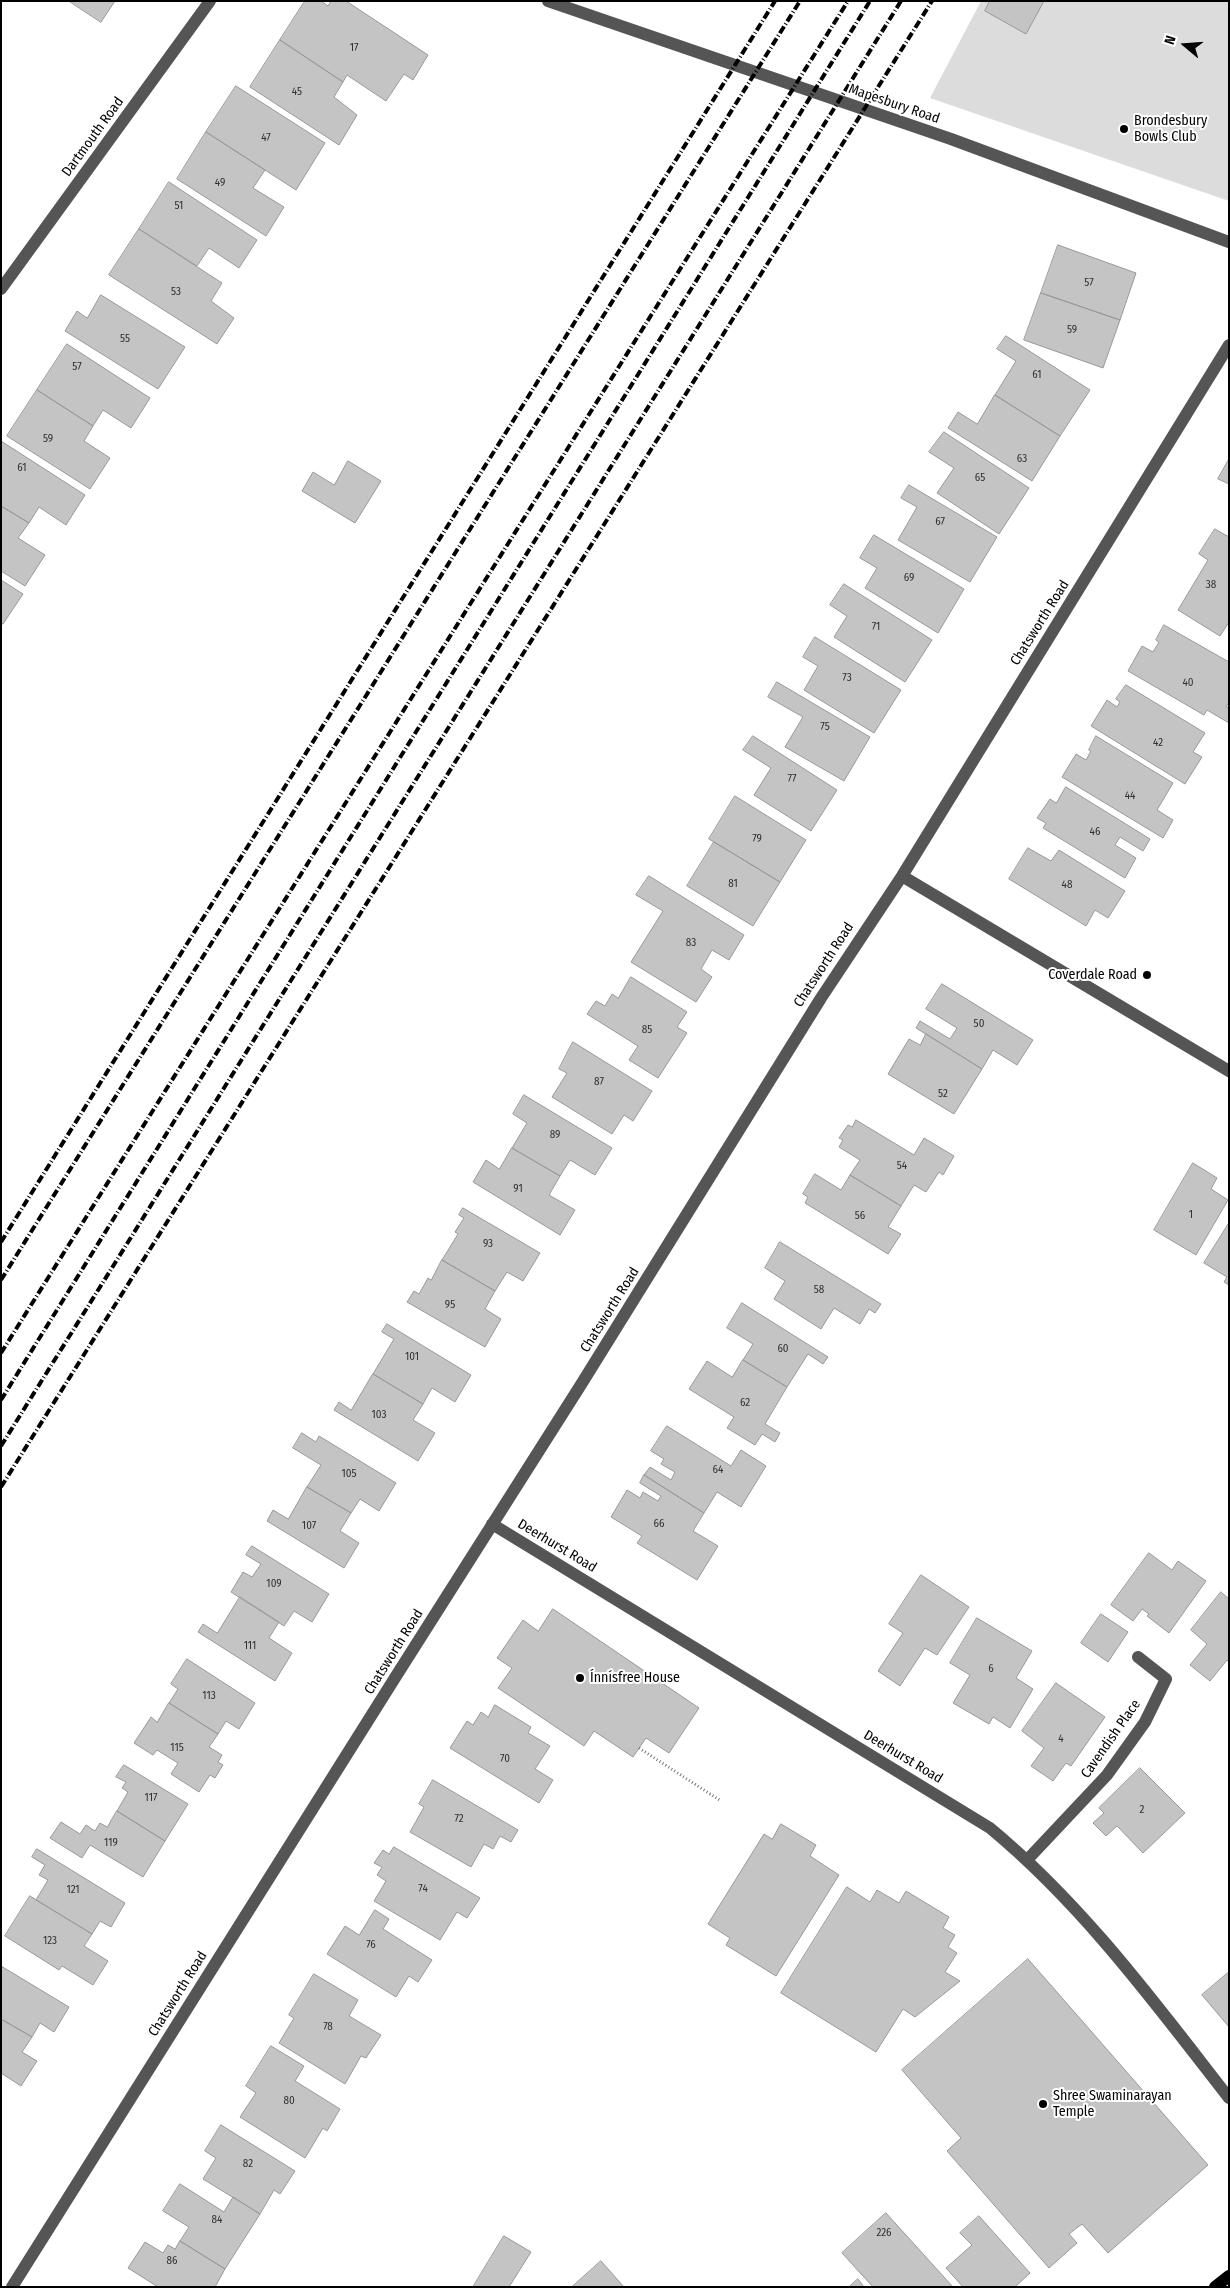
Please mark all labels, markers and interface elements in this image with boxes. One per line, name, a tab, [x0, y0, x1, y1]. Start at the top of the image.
north arrow	[1160, 20, 1210, 70]
text: N	[1161, 34, 1180, 47]
house number: 17	[350, 41, 358, 55]
street label: Mapesbury Road	[846, 81, 942, 127]
house number: 45	[292, 85, 302, 99]
street label: Dartmouth Road	[59, 94, 127, 180]
place label: Brondesbury Bowls Club	[1134, 113, 1207, 146]
marker: Brondesbury Bowls Club	[1118, 123, 1130, 135]
house number: 47	[261, 131, 271, 145]
house number: 49	[215, 176, 225, 190]
house number: 51	[175, 199, 183, 213]
house number: 57	[1084, 276, 1094, 290]
house number: 53	[171, 285, 181, 299]
house number: 59	[1067, 323, 1077, 337]
house number: 55	[120, 332, 130, 346]
house number: 57	[72, 360, 82, 374]
house number: 61	[1032, 368, 1042, 382]
house number: 59	[43, 432, 53, 446]
house number: 63	[1017, 452, 1027, 466]
house number: 61	[17, 461, 27, 475]
house number: 65	[975, 471, 985, 485]
house number: 67	[935, 515, 945, 529]
house number: 69	[904, 571, 914, 585]
street label: Chatsworth Road	[1007, 577, 1073, 669]
house number: 38	[1206, 578, 1216, 592]
house number: 71	[872, 620, 880, 634]
house number: 73	[842, 671, 852, 685]
house number: 40	[1182, 676, 1194, 690]
house number: 75	[820, 720, 830, 734]
house number: 42	[1153, 736, 1163, 750]
house number: 77	[788, 772, 796, 786]
house number: 44	[1125, 789, 1135, 803]
house number: 46	[1090, 825, 1100, 839]
house number: 79	[752, 832, 762, 846]
house number: 81	[728, 877, 738, 891]
house number: 48	[1062, 878, 1072, 892]
street label: Chatsworth Road	[790, 920, 858, 1010]
house number: 83	[686, 936, 696, 950]
place label: Coverdale Road	[1048, 967, 1137, 983]
marker: Coverdale Road	[1141, 969, 1153, 981]
house number: 50	[974, 1017, 984, 1031]
house number: 85	[642, 1023, 652, 1037]
house number: 87	[594, 1075, 604, 1089]
house number: 52	[938, 1087, 948, 1101]
house number: 89	[550, 1128, 560, 1142]
house number: 54	[897, 1159, 907, 1173]
house number: 91	[513, 1182, 523, 1196]
house number: 1	[1189, 1208, 1193, 1222]
house number: 56	[855, 1209, 865, 1223]
house number: 93	[483, 1237, 493, 1251]
street label: Chatsworth Road	[577, 1264, 643, 1356]
house number: 58	[814, 1283, 824, 1297]
house number: 95	[445, 1298, 455, 1312]
house number: 60	[777, 1342, 789, 1356]
house number: 101	[405, 1350, 419, 1364]
house number: 62	[740, 1396, 750, 1410]
house number: 103	[372, 1408, 386, 1422]
house number: 64	[713, 1463, 723, 1477]
house number: 105	[341, 1467, 357, 1481]
street label: Deerhurst Road	[514, 1516, 600, 1576]
house number: 66	[654, 1517, 664, 1531]
house number: 107	[302, 1519, 316, 1533]
house number: 109	[266, 1577, 282, 1591]
street label: Chatsworth Road	[361, 1606, 427, 1698]
house number: 111	[244, 1639, 256, 1653]
house number: 6	[988, 1662, 994, 1676]
place label: Ínnísfree House	[590, 1670, 680, 1686]
marker: Ínnísfree House	[574, 1672, 586, 1684]
house number: 113	[202, 1689, 216, 1703]
street label: Cavendish Place	[1078, 1696, 1144, 1782]
street label: Deerhurst Road	[860, 1727, 946, 1787]
house number: 4	[1058, 1732, 1064, 1746]
house number: 115	[170, 1741, 184, 1755]
house number: 70	[500, 1752, 510, 1766]
house number: 117	[145, 1791, 157, 1805]
house number: 2	[1140, 1803, 1144, 1817]
house number: 72	[454, 1812, 464, 1826]
house number: 119	[104, 1836, 118, 1850]
house number: 74	[418, 1882, 428, 1896]
house number: 121	[66, 1883, 80, 1897]
house number: 123	[43, 1934, 57, 1948]
house number: 76	[366, 1938, 376, 1952]
street label: Chatsworth Road	[145, 1948, 211, 2040]
house number: 78	[323, 2020, 333, 2034]
place label: Shree Swaminarayan Temple	[1053, 2088, 1172, 2120]
house number: 80	[283, 2094, 295, 2108]
marker: Shree Swaminarayan Temple	[1037, 2098, 1049, 2110]
house number: 82	[243, 2157, 253, 2171]
house number: 84	[212, 2213, 222, 2227]
house number: 226	[876, 2226, 892, 2240]
house number: 86	[167, 2254, 177, 2268]

